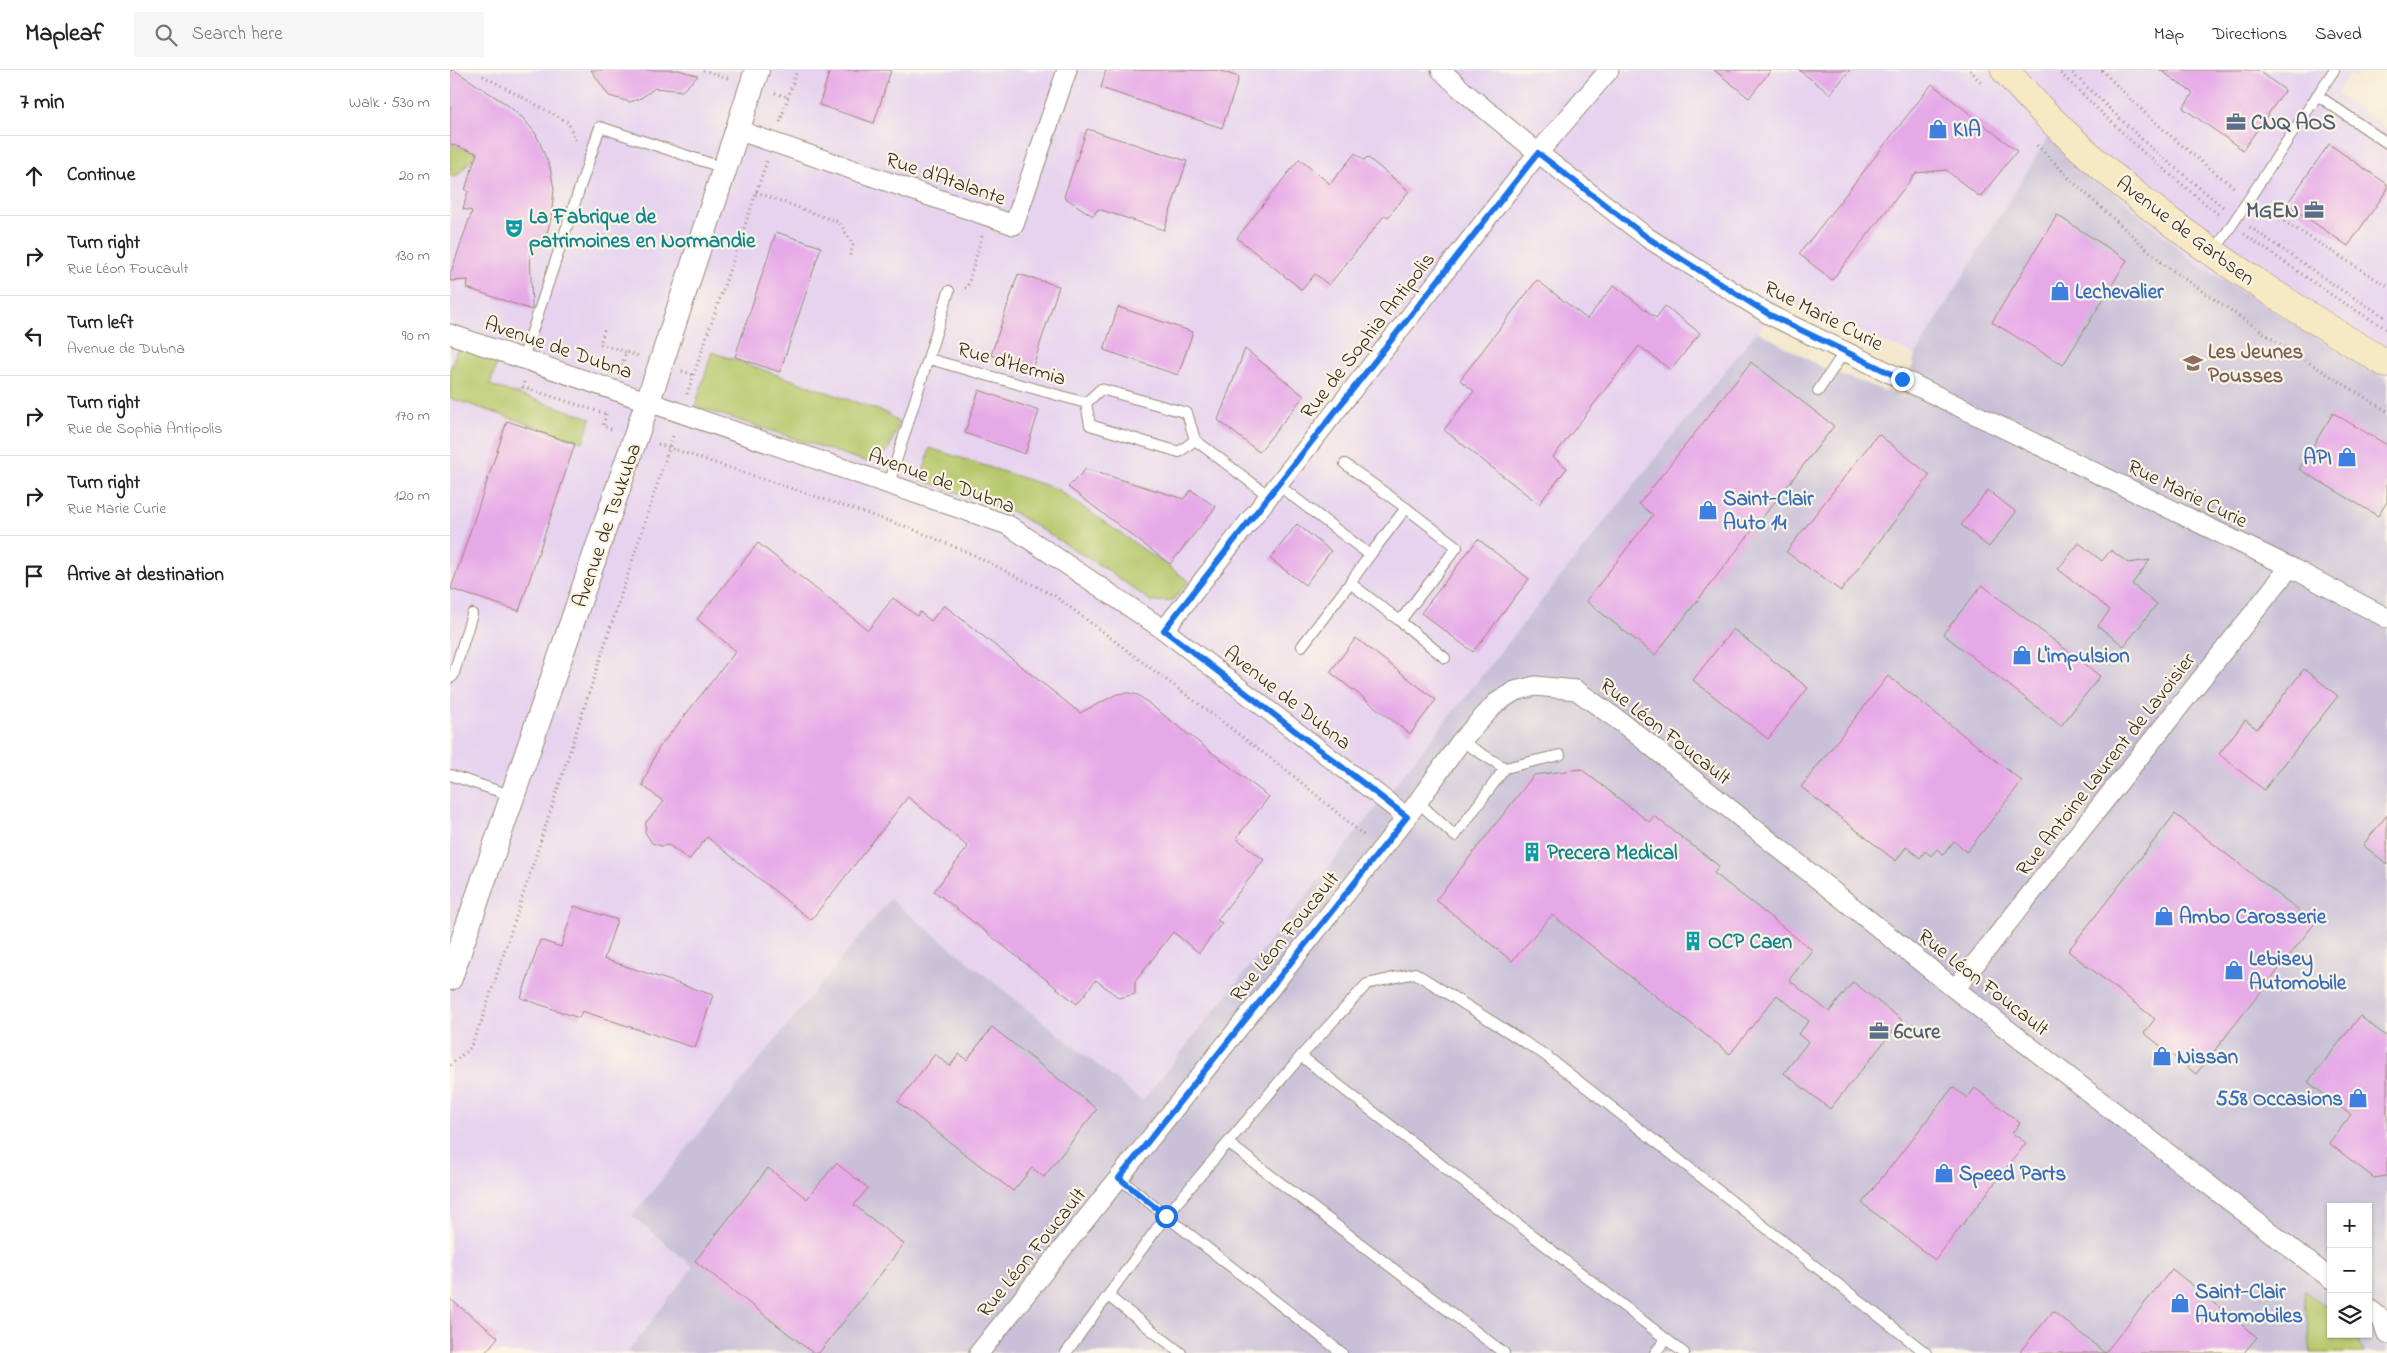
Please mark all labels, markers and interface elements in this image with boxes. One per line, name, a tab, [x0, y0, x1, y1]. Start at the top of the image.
search box	[134, 12, 484, 57]
text: Mapleaf	[25, 17, 104, 52]
icon: search	[152, 21, 180, 49]
text: Search here	[192, 21, 283, 48]
text: Map	[2154, 22, 2184, 48]
text: Directions	[2212, 22, 2287, 48]
text: Saved	[2315, 22, 2362, 48]
text: 7 min	[20, 88, 64, 118]
text: Walk · 530 m	[349, 91, 430, 115]
place label: CNQ AOS	[2251, 109, 2336, 139]
office icon: CNQ AOS	[2225, 111, 2247, 133]
place label: KIA	[1953, 116, 1981, 146]
shop icon: KIA	[1927, 118, 1949, 140]
street label: Rue d'Atalante	[881, 145, 1010, 215]
icon: ahead	[20, 162, 48, 190]
text: Continue	[67, 162, 135, 189]
text: 20 m	[399, 164, 430, 188]
street label: Avenue de Garbsen	[2109, 169, 2261, 294]
place label: MGEN	[2246, 197, 2299, 227]
office icon: MGEN	[2303, 199, 2325, 221]
place label: La Fabrique de patrimoines en Normandie	[529, 203, 756, 257]
theatre icon: La Fabrique de patrimoines en Normandie	[503, 217, 525, 239]
text: Turn right	[67, 230, 140, 257]
icon: right	[20, 242, 48, 270]
text: 130 m	[395, 244, 430, 268]
street label: Rue de Sophia Antipolis	[1294, 247, 1443, 426]
text: Rue Léon Foucault	[67, 257, 189, 281]
street label: Rue Marie Curie	[1758, 274, 1889, 360]
place label: Lechevalier	[2075, 278, 2164, 308]
shop icon: Lechevalier	[2049, 280, 2071, 302]
text: Turn left	[67, 310, 134, 337]
street label: Avenue de Dubna	[480, 310, 636, 388]
icon: left	[20, 322, 48, 350]
text: 90 m	[402, 324, 430, 348]
street label: Rue d'Hermia	[954, 335, 1069, 395]
text: Avenue de Dubna	[67, 337, 185, 361]
place label: Les Jeunes Pousses	[2208, 338, 2303, 392]
school or university icon: Les Jeunes Pousses	[2182, 352, 2204, 374]
route end	[1891, 368, 1914, 391]
text: Turn right	[67, 390, 140, 417]
icon: right	[20, 402, 48, 430]
text: 170 m	[395, 404, 430, 428]
text: Rue de Sophia Antipolis	[67, 417, 222, 441]
street label: Avenue de Tsukuba	[566, 440, 650, 612]
street label: Avenue de Dubna	[864, 441, 1019, 522]
place label: API	[2303, 444, 2332, 474]
shop icon: API	[2336, 446, 2358, 468]
street label: Rue Marie Curie	[2122, 453, 2253, 537]
text: Turn right	[67, 470, 140, 497]
icon: right	[20, 482, 48, 510]
text: 120 m	[394, 484, 430, 508]
place label: Saint-Clair Auto 14	[1723, 485, 1814, 539]
text: Rue Marie Curie	[67, 497, 166, 521]
shop icon: Saint-Clair Auto 14	[1697, 499, 1719, 521]
icon: arrive	[20, 562, 48, 590]
text: Arrive at destination	[67, 562, 224, 589]
street label: Avenue de Dubna	[1217, 639, 1357, 758]
place label: L'impulsion	[2037, 642, 2130, 672]
shop icon: L'impulsion	[2011, 644, 2033, 666]
street label: Rue Antoine Laurent de Lavoisier	[2010, 647, 2204, 883]
street label: Rue Léon Foucault	[1593, 672, 1737, 794]
place label: Precera Medical	[1547, 839, 1678, 869]
building icon: Precera Medical	[1521, 841, 1543, 863]
street label: Rue Léon Foucault	[1224, 866, 1347, 1009]
place label: Ambo Carosserie	[2179, 903, 2327, 933]
shop icon: Ambo Carosserie	[2153, 905, 2175, 927]
street label: Rue Léon Foucault	[1911, 923, 2055, 1045]
place label: OCP Caen	[1708, 928, 1792, 958]
building icon: OCP Caen	[1682, 930, 1704, 952]
place label: Lebisey Automobile	[2249, 945, 2347, 999]
shop icon: Lebisey Automobile	[2223, 959, 2245, 981]
place label: 6cure	[1894, 1018, 1941, 1048]
office icon: 6cure	[1868, 1020, 1890, 1042]
place label: Nissan	[2177, 1043, 2238, 1073]
shop icon: Nissan	[2151, 1045, 2173, 1067]
place label: 558 Occasions	[2216, 1085, 2343, 1115]
shop icon: 558 Occasions	[2347, 1087, 2369, 1109]
place label: Speed Parts	[1959, 1160, 2067, 1190]
shop icon: Speed Parts	[1933, 1162, 1955, 1184]
street label: Rue Léon Foucault	[971, 1182, 1094, 1325]
map controls	[2327, 1203, 2372, 1338]
button: +	[2327, 1203, 2372, 1248]
route start	[1155, 1205, 1178, 1228]
button: −	[2327, 1248, 2372, 1293]
place label: Saint-Clair Automobiles	[2195, 1278, 2303, 1332]
shop icon: Saint-Clair Automobiles	[2169, 1292, 2191, 1314]
button: layers	[2327, 1293, 2372, 1338]

